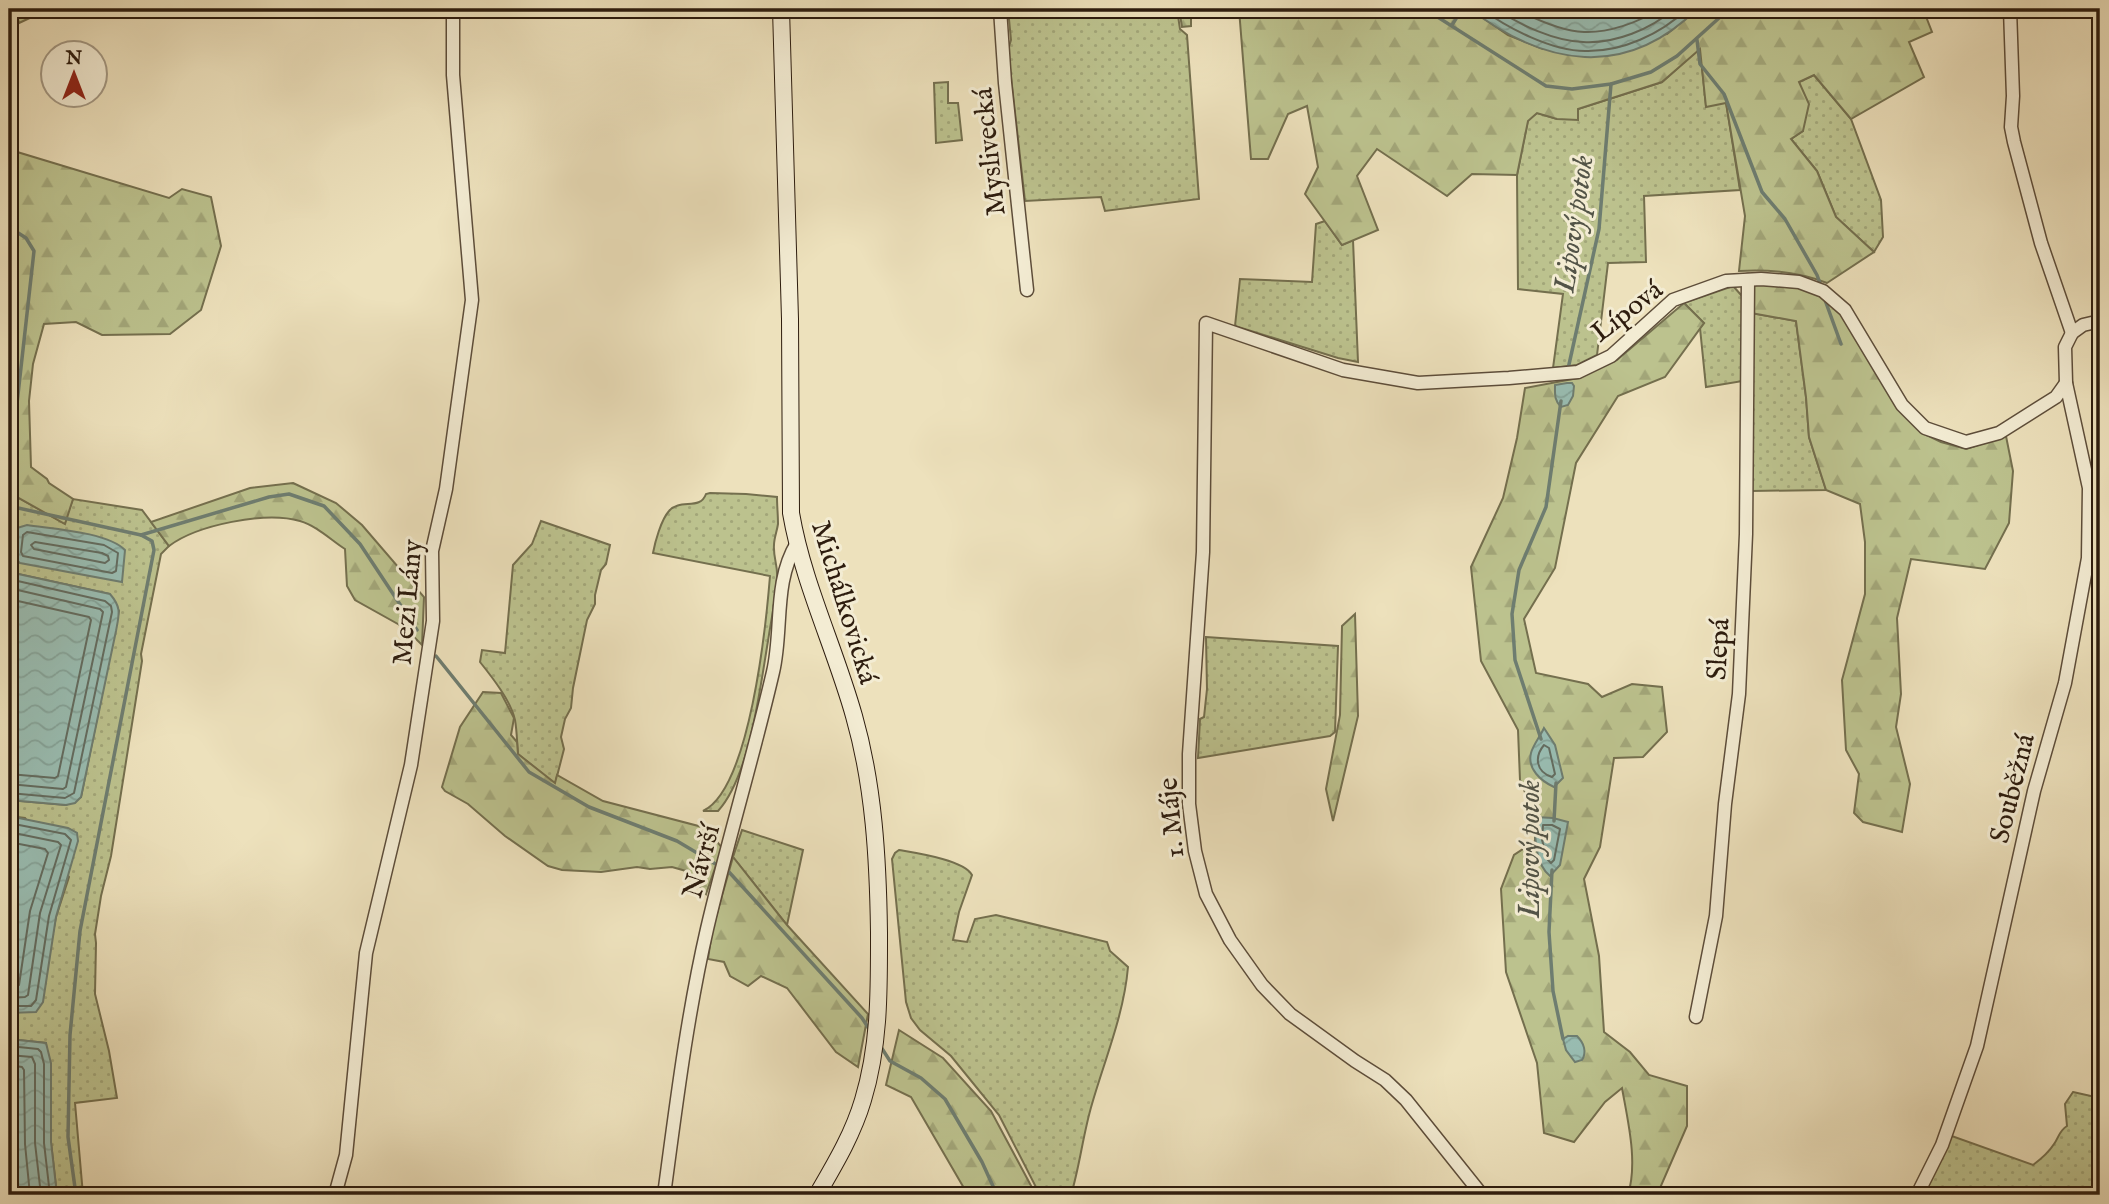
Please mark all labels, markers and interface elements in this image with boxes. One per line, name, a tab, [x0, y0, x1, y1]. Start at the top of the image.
north arrow	[38, 38, 108, 108]
text: N	[65, 47, 83, 71]
street label: Myslivecká	[966, 85, 1015, 217]
water label: Lipový potok	[1546, 153, 1603, 296]
street label: Lípová	[1585, 272, 1671, 351]
street label: Michálkovická	[802, 517, 885, 689]
street label: Mezi Lány	[386, 538, 431, 667]
street label: Slepá	[1700, 616, 1739, 681]
street label: Souběžná	[1983, 729, 2044, 847]
street label: 1. Máje	[1152, 776, 1193, 859]
water label: Lipový potok	[1512, 780, 1550, 919]
street label: Návrší	[676, 819, 729, 903]

